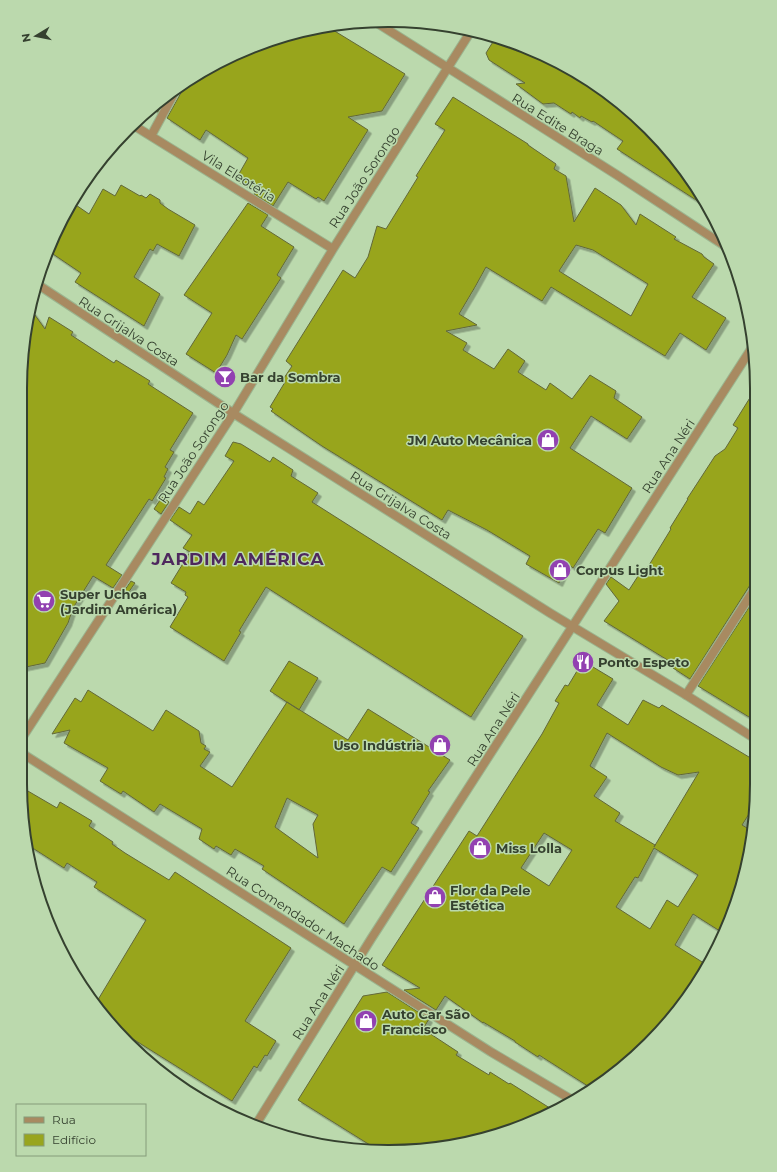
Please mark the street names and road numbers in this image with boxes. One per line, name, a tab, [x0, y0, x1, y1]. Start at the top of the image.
street label: Rua Edite Braga	[509, 89, 607, 159]
street label: Rua João Sorongo	[325, 123, 403, 231]
street label: Vila Eleotéria	[199, 147, 279, 205]
street label: Rua Grijalva Costa	[76, 293, 182, 369]
street label: Rua João Sorongo	[154, 398, 232, 506]
street label: Rua Ana Néri	[638, 416, 698, 496]
street label: Rua Grijalva Costa	[347, 467, 455, 543]
street label: Rua Ana Néri	[463, 689, 523, 769]
street label: Rua Comendador Machado	[223, 862, 383, 974]
street label: Rua Ana Néri	[289, 962, 347, 1042]

